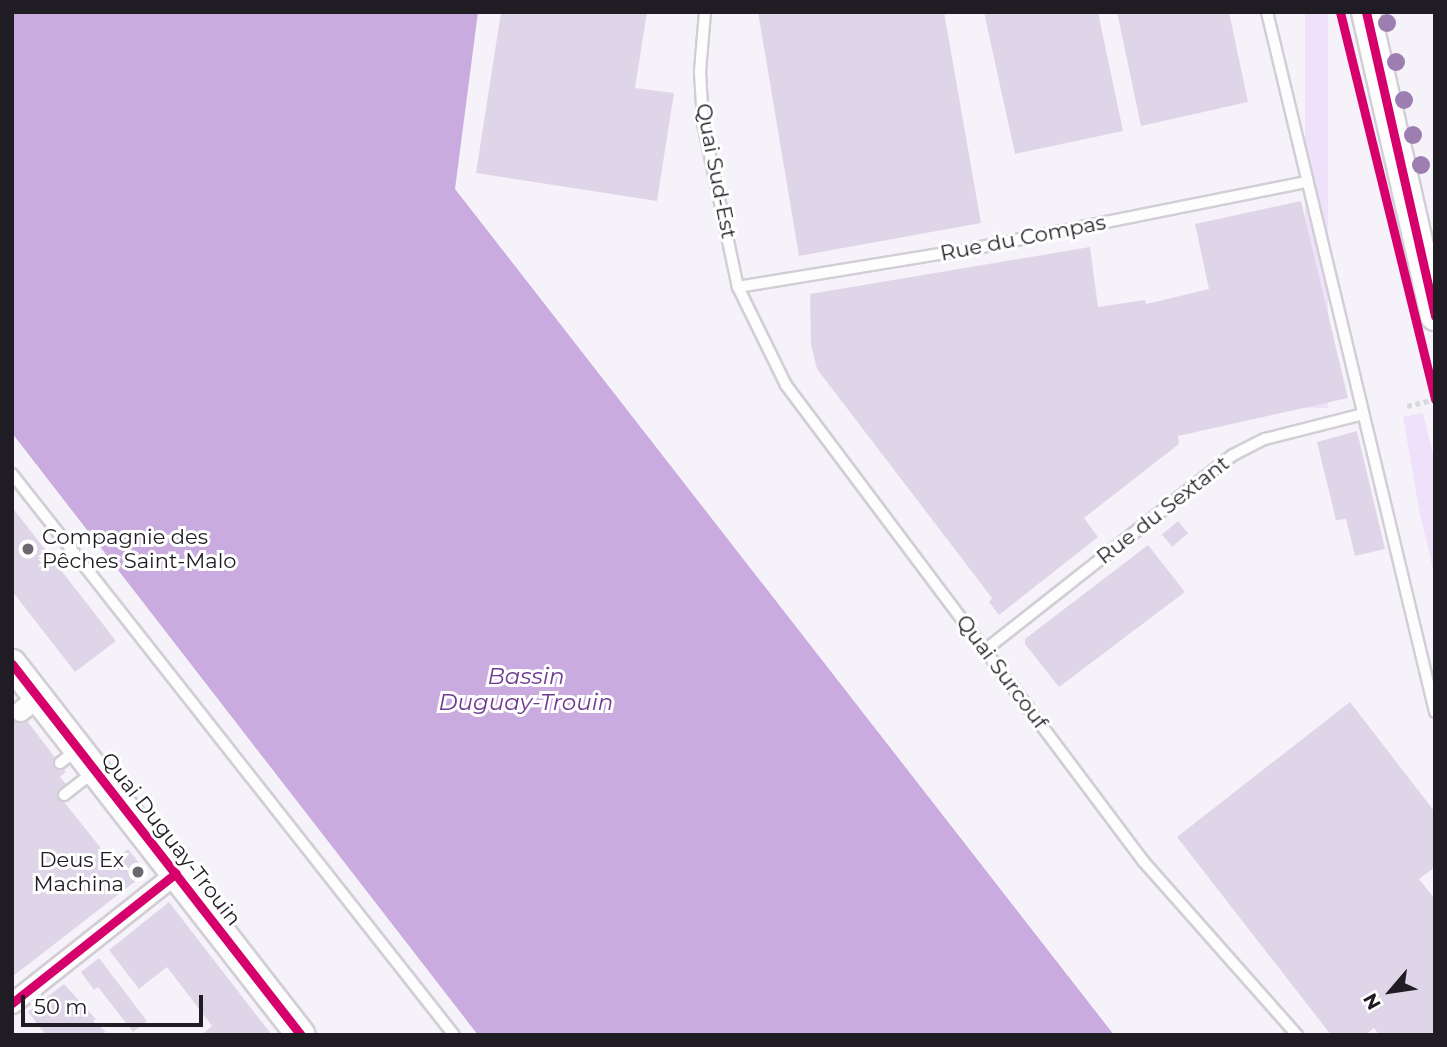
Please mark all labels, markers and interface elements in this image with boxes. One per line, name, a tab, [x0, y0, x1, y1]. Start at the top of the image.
street label: Quai Sud-Est	[691, 101, 741, 241]
street label: Rue du Compas	[938, 210, 1108, 266]
street label: Rue du Sextant	[1092, 450, 1234, 570]
place label: Compagnie des Pêches Saint-Malo	[42, 524, 237, 574]
marker: Compagnie des Pêches Saint-Malo	[20, 541, 36, 557]
street label: Quai Surcouf	[951, 610, 1053, 734]
water label: Bassin Duguay-Trouin	[439, 662, 613, 716]
street label: Quai Duguay-Trouin	[96, 747, 246, 931]
place label: Deus Ex Machina	[33, 847, 124, 897]
marker: Deus Ex Machina	[130, 864, 146, 880]
north arrow	[1356, 956, 1426, 1026]
scale bar	[24, 981, 206, 1025]
text: N	[1358, 989, 1386, 1014]
text: 50 m	[34, 994, 88, 1019]

